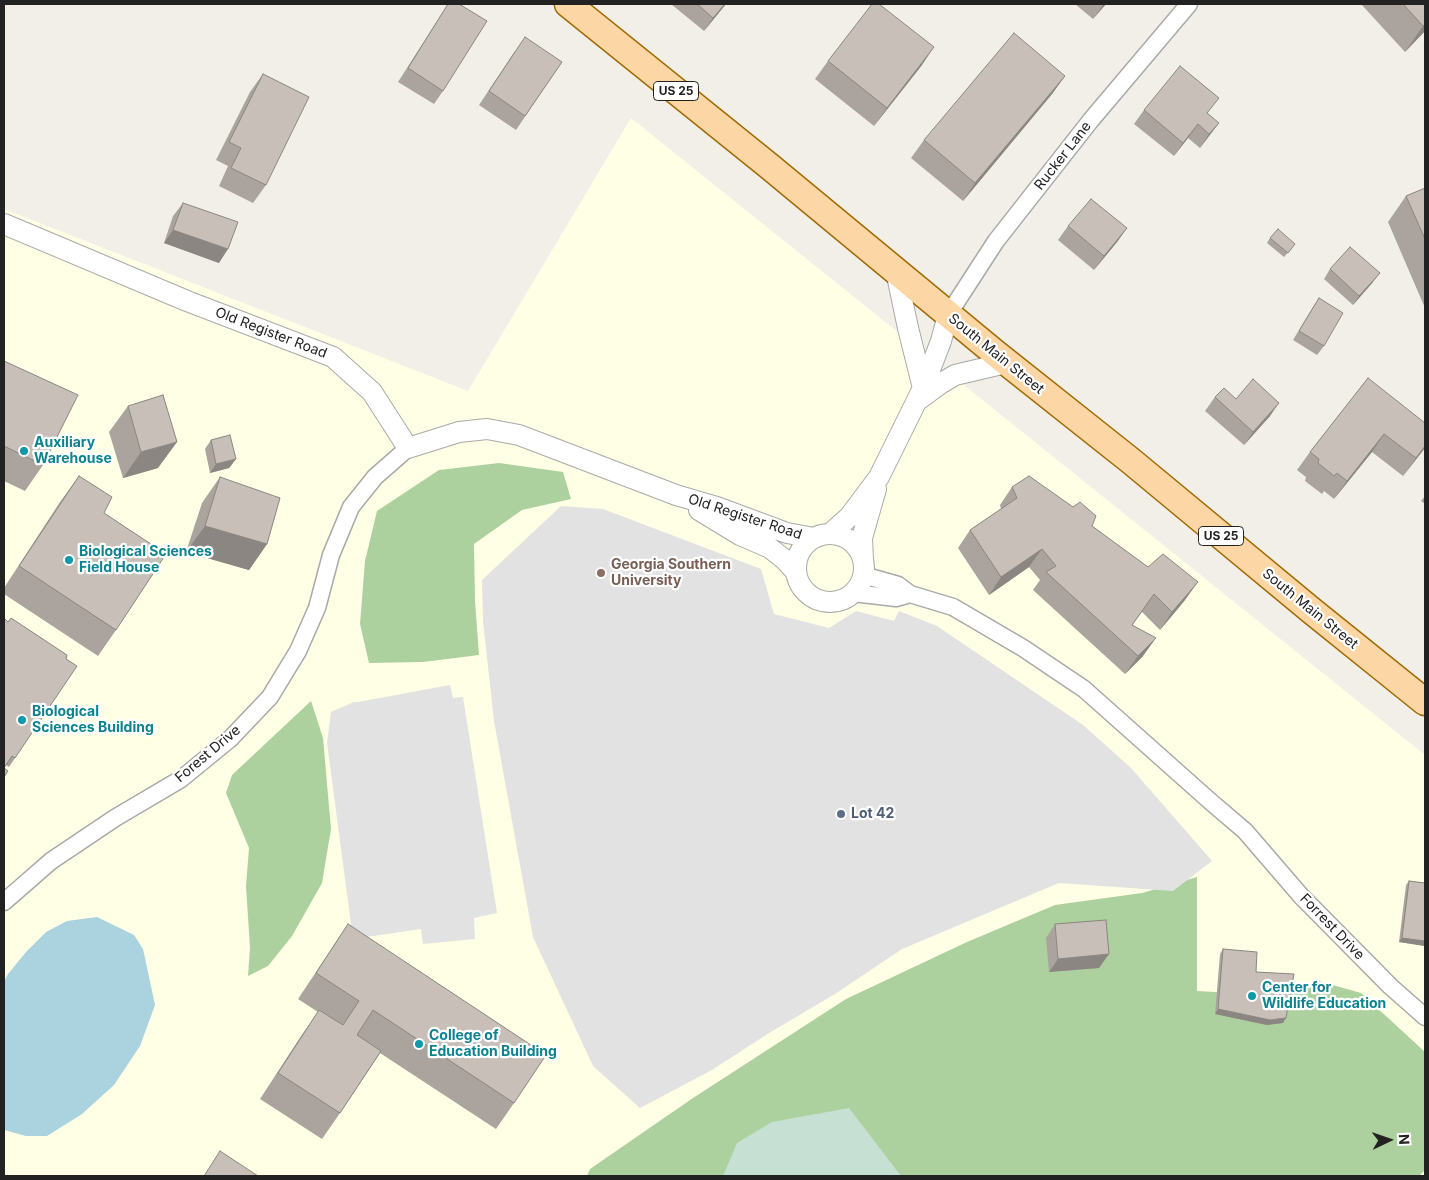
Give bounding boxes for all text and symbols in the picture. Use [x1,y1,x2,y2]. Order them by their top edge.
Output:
road number: US 25 [654,82,698,100]
street label: Rucker Lane [1031,118,1095,194]
street label: Old Register Road [213,304,329,362]
street label: South Main Street [945,310,1047,398]
place label: Auxiliary Warehouse [34,435,112,468]
marker: Auxiliary Warehouse [18,445,30,457]
street label: Old Register Road [686,491,804,543]
road number: US 25 [1198,526,1244,546]
place label: Biological Sciences Field House [79,544,212,576]
marker: Biological Sciences Field House [63,554,75,566]
place label: Georgia Southern University [611,557,731,590]
street label: South Main Street [1259,565,1361,653]
marker: Georgia Southern University [595,567,607,579]
place label: Biological Sciences Building [32,704,154,736]
marker: Biological Sciences Building [16,714,28,726]
street label: Forest Drive [172,722,244,786]
place label: Lot 42 [851,806,894,822]
marker: Lot 42 [835,808,847,820]
street label: Forrest Drive [1296,890,1368,964]
place label: Center for Wildlife Education [1262,980,1386,1012]
marker: Center for Wildlife Education [1246,990,1258,1002]
place label: College of Education Building [429,1028,557,1060]
marker: College of Education Building [413,1038,425,1050]
north arrow [1364,1115,1414,1165]
text: N [1396,1133,1413,1145]

